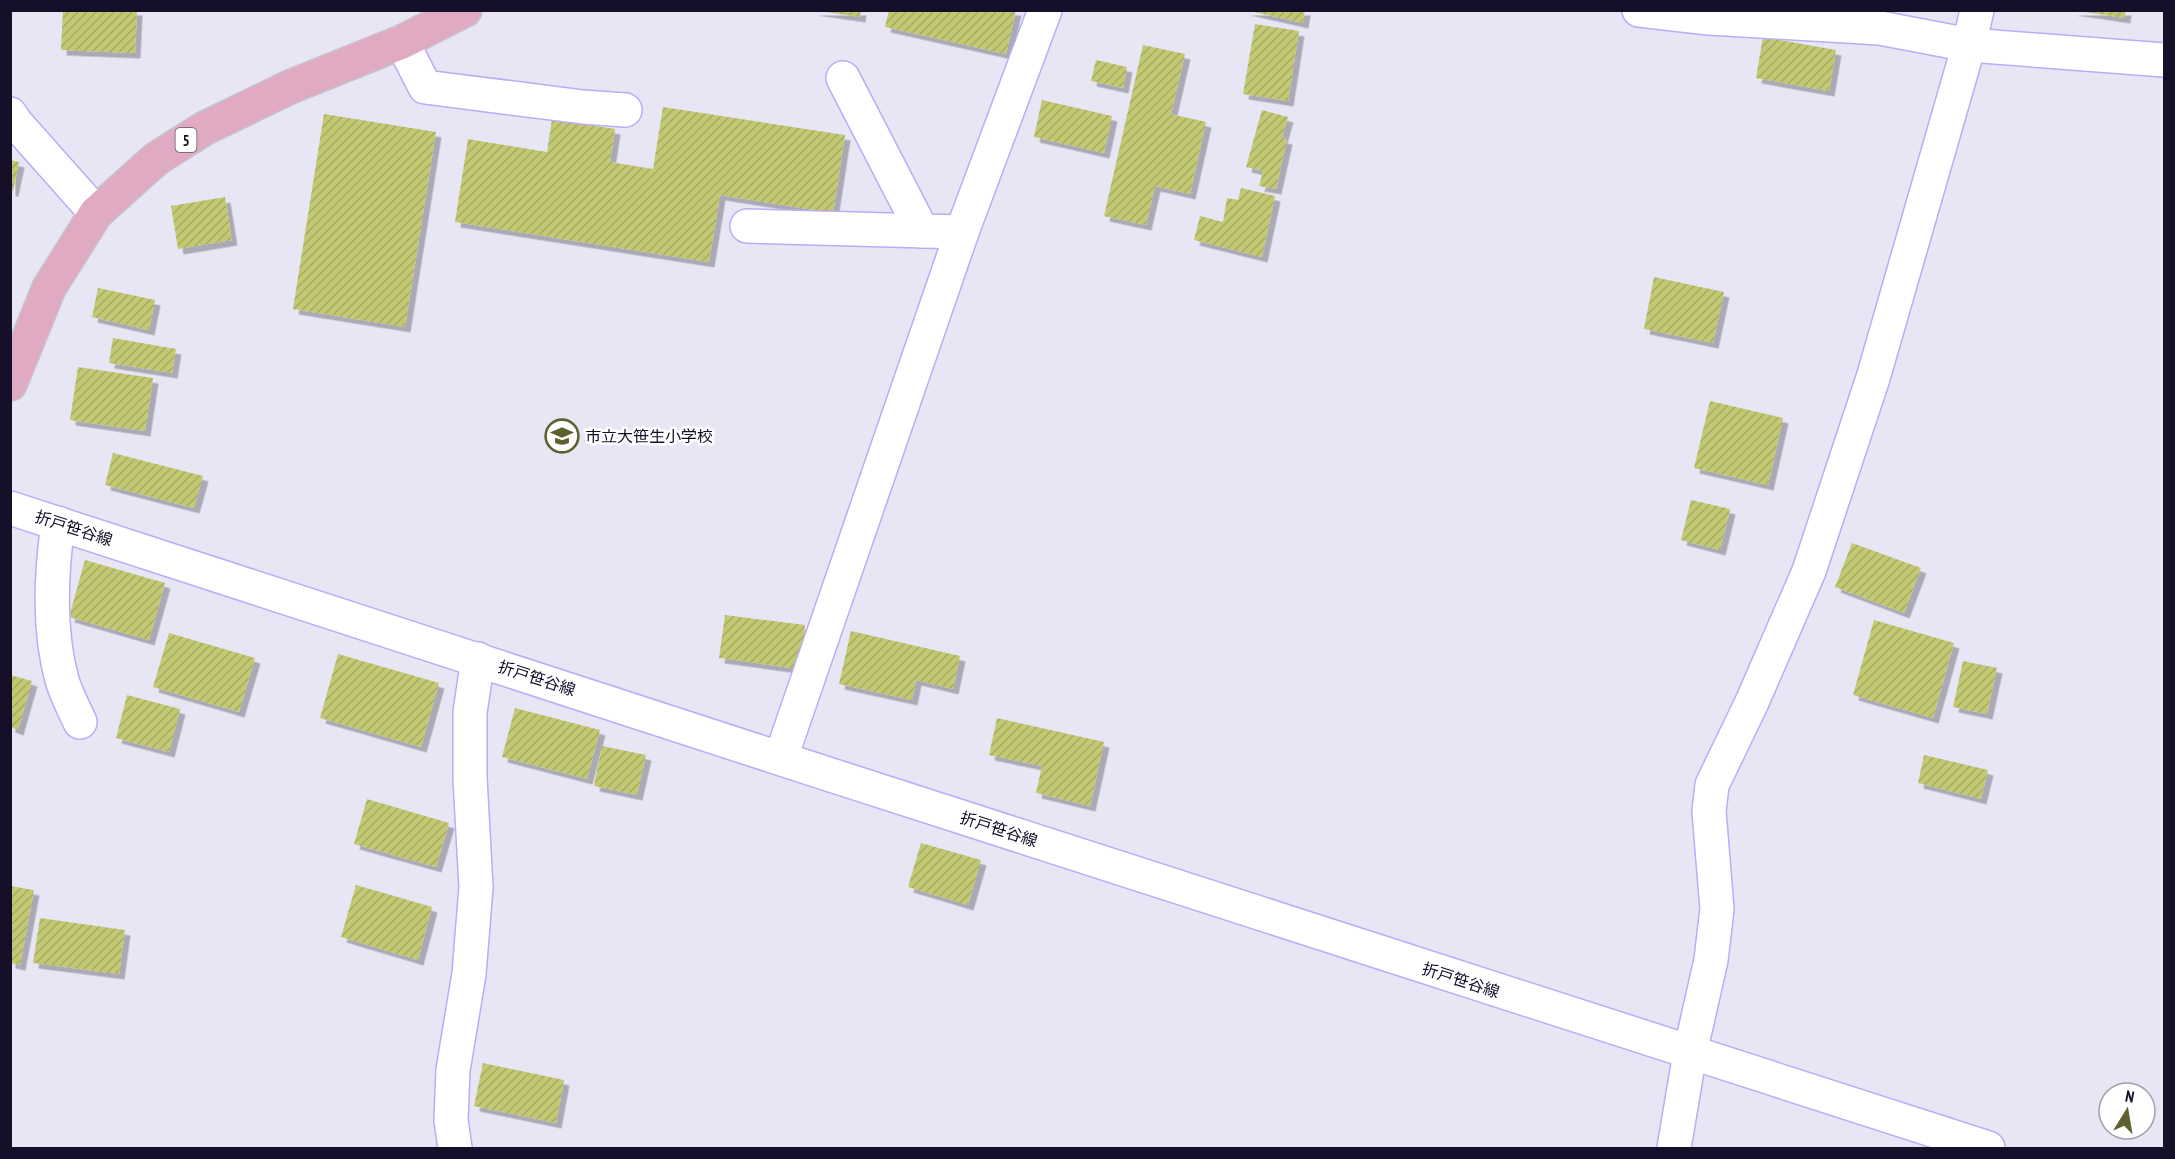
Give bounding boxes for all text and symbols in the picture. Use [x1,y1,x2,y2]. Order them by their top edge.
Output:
road number: 5 [176,128,196,152]
school or university icon: 市立大笹生小学校 [544,418,580,454]
place label: 市立大笹生小学校 [585,426,713,446]
street label: 折戸笹谷線 [33,506,115,550]
street label: 折戸笹谷線 [496,656,578,700]
street label: 折戸笹谷線 [958,807,1040,851]
street label: 折戸笹谷線 [1420,958,1502,1002]
north arrow [2097,1081,2157,1141]
text: N [2124,1086,2136,1107]

